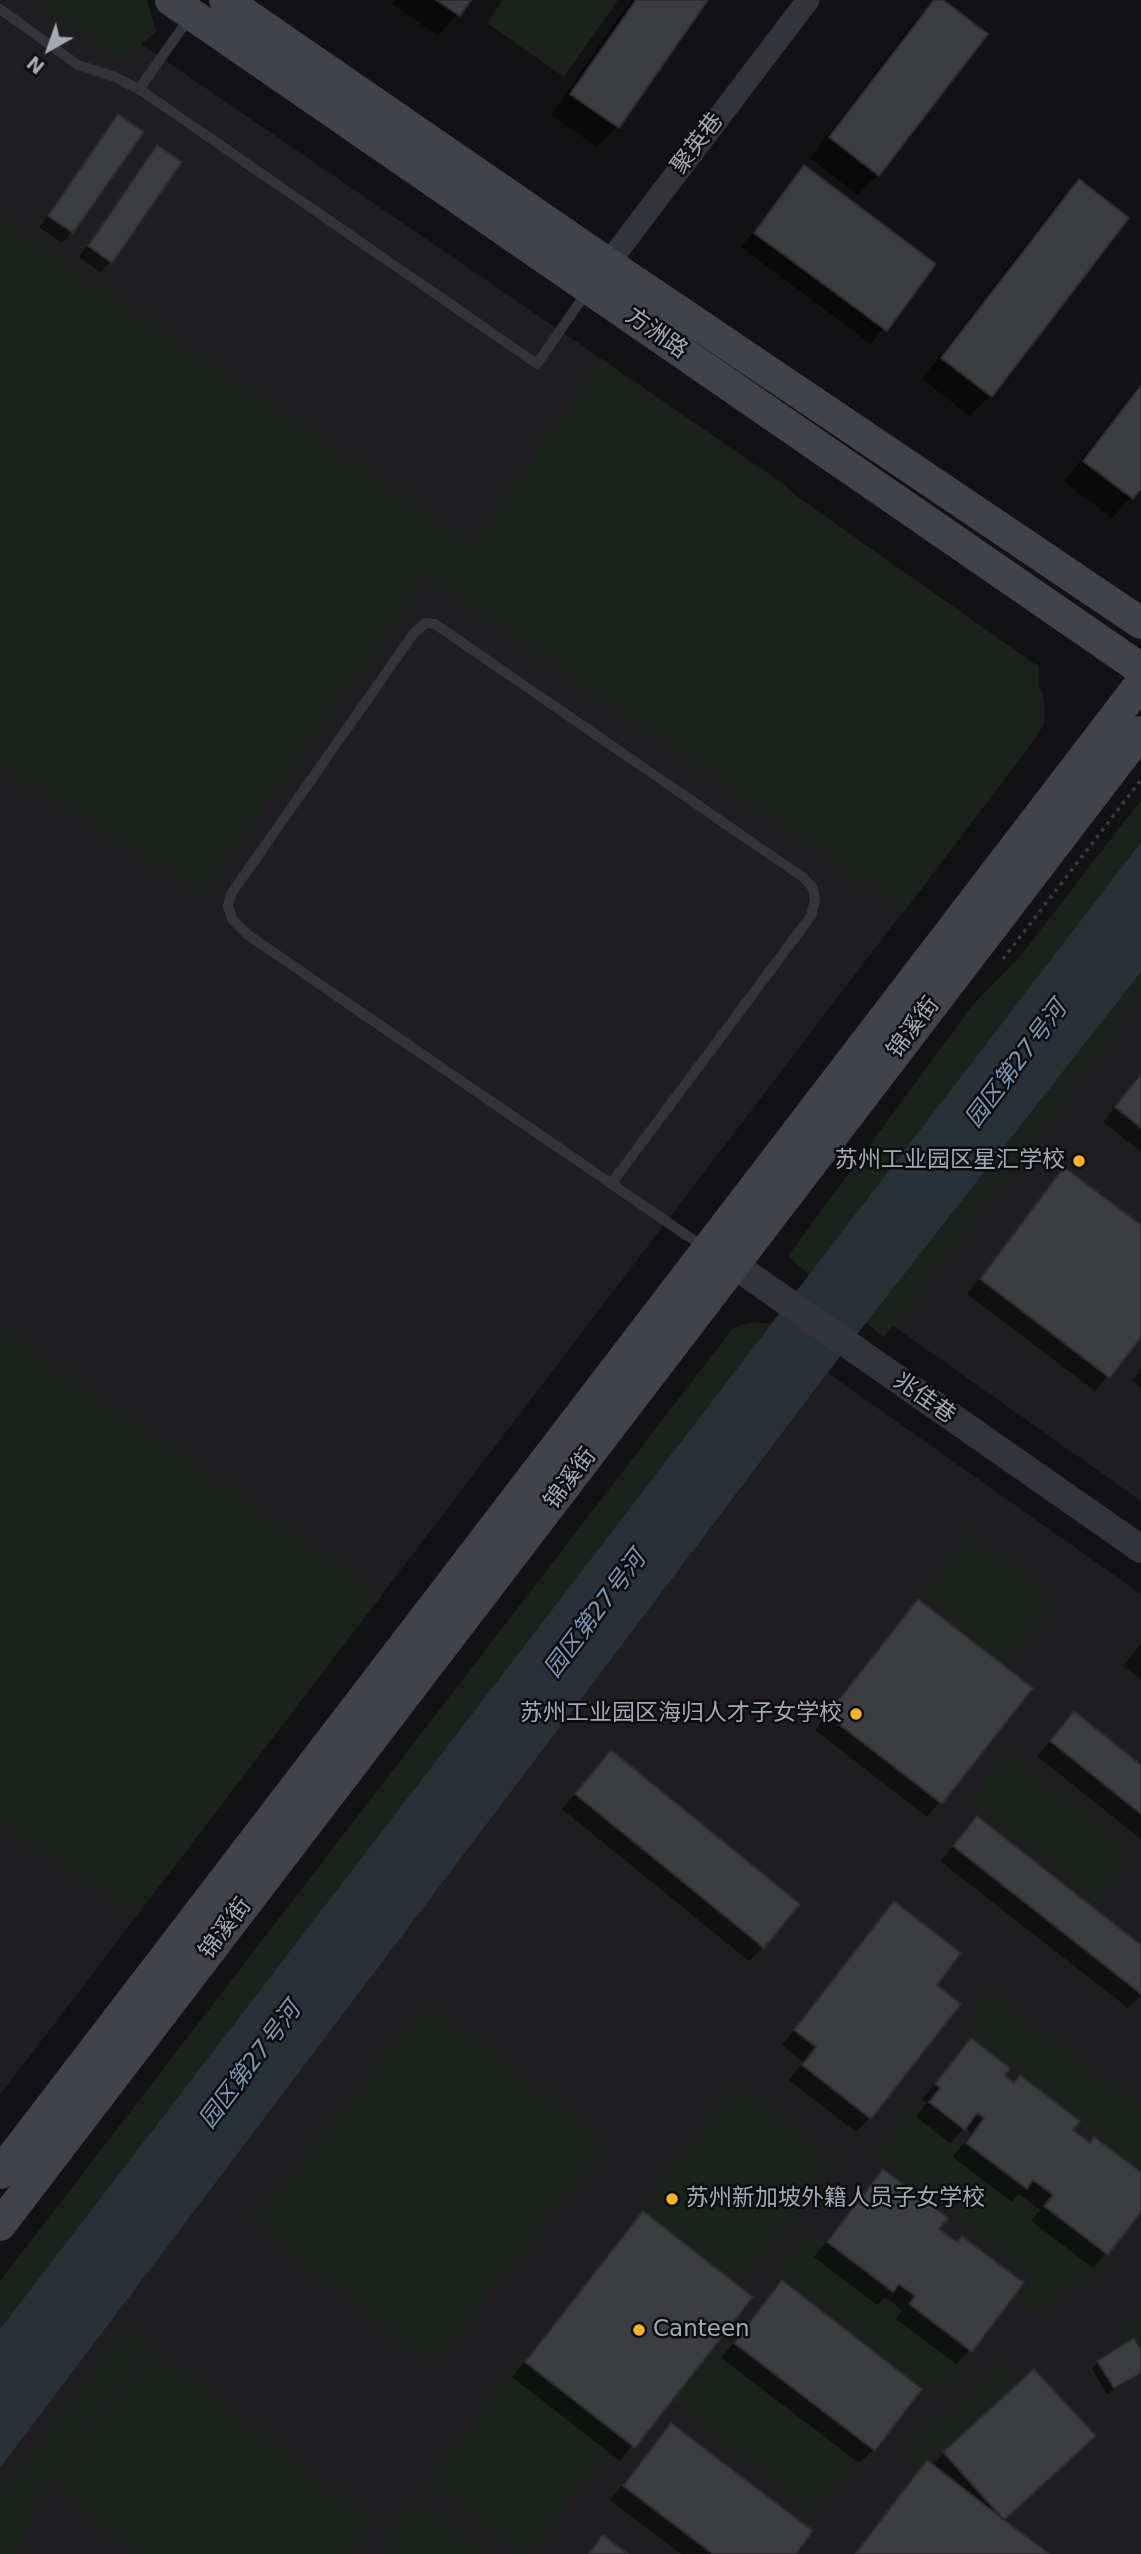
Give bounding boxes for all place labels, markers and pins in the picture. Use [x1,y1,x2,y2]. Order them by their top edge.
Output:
place label: 苏州工业园区星汇学校 [835,1147,1065,1175]
marker: 苏州工业园区星汇学校 [1071,1153,1087,1169]
place label: 苏州工业园区海归人才子女学校 [520,1700,842,1728]
marker: 苏州工业园区海归人才子女学校 [848,1706,864,1722]
place label: 苏州新加坡外籍人员子女学校 [686,2185,985,2213]
marker: 苏州新加坡外籍人员子女学校 [664,2191,680,2207]
place label: Canteen [653,2316,750,2344]
marker: Canteen [631,2322,647,2338]

